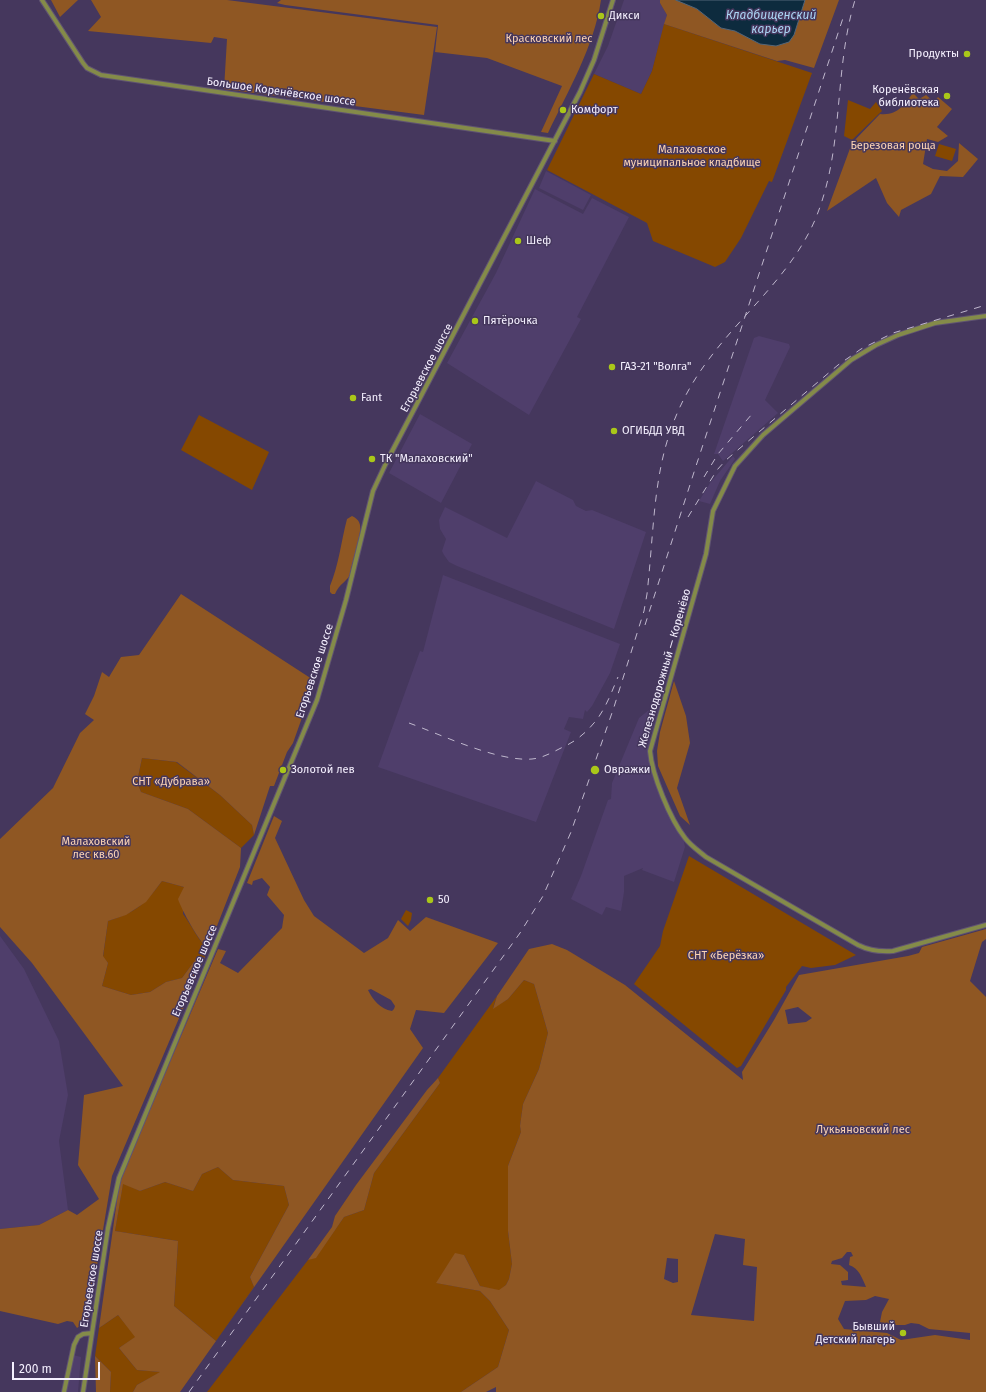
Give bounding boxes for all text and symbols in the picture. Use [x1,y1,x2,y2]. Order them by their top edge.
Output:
place label: Дикси [609,9,640,23]
water label: Кладбищенский карьер [726,9,816,37]
marker: Дикси [596,11,606,21]
park label: Красковский лес [505,32,593,46]
place label: Продукты [908,47,959,61]
marker: Продукты [962,49,972,59]
street label: Большое Коренёвское шоссе [206,75,356,109]
place label: Коренёвская библиотека [872,83,939,109]
marker: Коренёвская библиотека [942,91,952,101]
place label: Комфорт [571,103,618,117]
marker: Комфорт [558,105,568,115]
park label: Березовая роща [850,139,936,153]
park label: Малаховское муниципальное кладбище [623,143,761,169]
place label: Шеф [526,234,551,248]
marker: Шеф [513,236,523,246]
place label: Пятёрочка [483,314,538,328]
marker: Пятёрочка [470,316,480,326]
street label: Егорьевское шоссе [398,321,456,415]
place label: ГАЗ-21 "Волга" [620,360,691,374]
marker: ГАЗ-21 "Волга" [607,362,617,372]
place label: Fant [361,391,382,405]
marker: Fant [348,393,358,403]
place label: ОГИБДД УВД [622,424,685,438]
marker: ОГИБДД УВД [609,426,619,436]
place label: ТК "Малаховский" [380,452,473,466]
marker: ТК "Малаховский" [367,454,377,464]
street label: Железнодорожный — Коренёво [636,587,694,749]
street label: Егорьевское шоссе [294,622,336,720]
place label: Золотой лев [291,763,355,777]
place label: Овражки [604,763,650,777]
marker: Овражки [589,764,601,776]
marker: Золотой лев [278,765,288,775]
park label: СНТ «Дубрава» [132,775,210,789]
park label: Малаховский лес кв.60 [62,835,130,861]
place label: 50 [438,893,450,907]
marker: 50 [425,895,435,905]
street label: Егорьевское шоссе [170,923,220,1019]
park label: СНТ «Берёзка» [688,949,764,963]
park label: Лукьяновский лес [816,1123,910,1137]
street label: Егорьевское шоссе [78,1229,106,1329]
place label: Бывший Детский лагерь [816,1320,895,1346]
marker: Бывший Детский лагерь [898,1328,908,1338]
scale bar [14,1354,102,1380]
text: 200 m [19,1362,52,1376]

